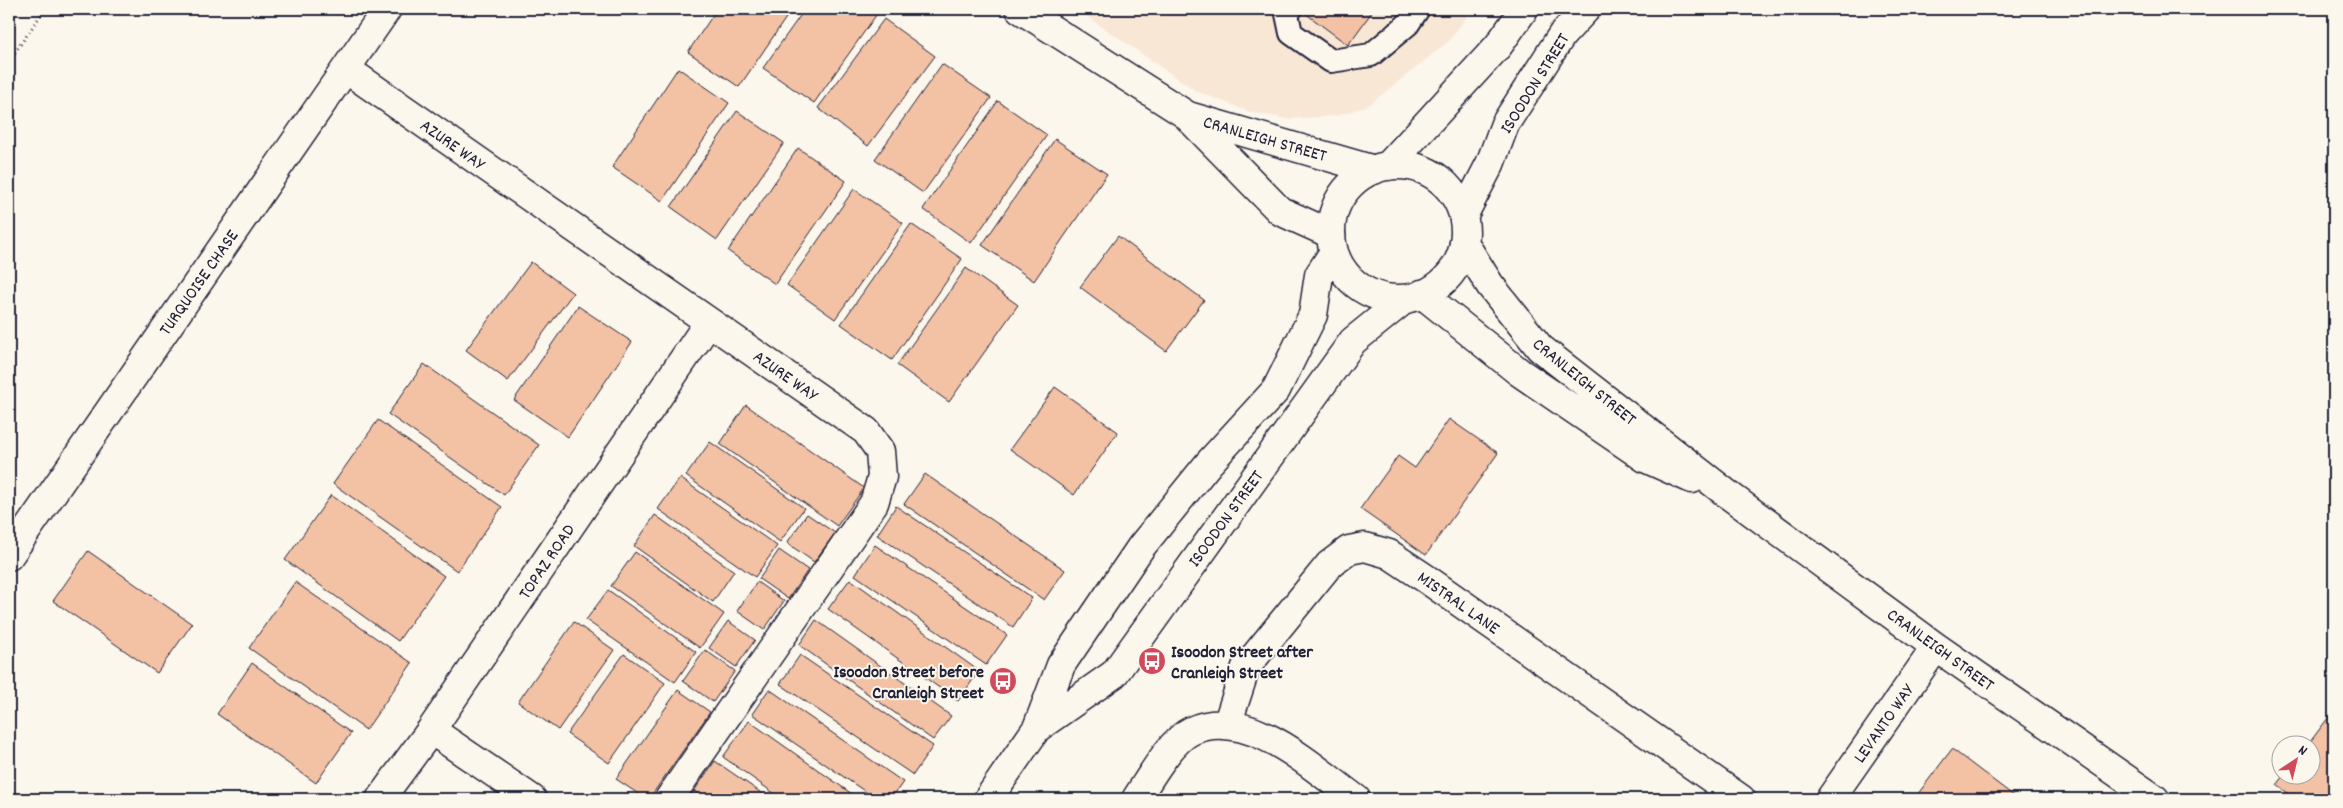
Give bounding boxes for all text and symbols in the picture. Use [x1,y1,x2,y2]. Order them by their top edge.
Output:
street label: ISOODON STREET [1495,29,1577,139]
street label: CRANLEIGH STREET [1200,111,1329,170]
street label: AZURE WAY [414,115,490,178]
street label: TURQUOISE CHASE [154,225,246,341]
street label: CRANLEIGH STREET [1526,333,1641,433]
street label: AZURE WAY [747,346,823,409]
street label: ISOODON STREET [1183,466,1271,573]
street label: TOPAZ ROAD [514,520,582,605]
street label: MISTRAL LANE [1411,566,1504,642]
street label: CRANLEIGH STREET [1881,603,1998,699]
place label: Isoodon Street after Cranleigh Street [1171,641,1313,687]
bus stop icon: Isoodon Street after Cranleigh Street [1137,646,1167,676]
place label: Isoodon Street before Cranleigh Street [833,661,984,707]
bus stop icon: Isoodon Street before Cranleigh Street [988,666,1018,696]
street label: LEVANTO WAY [1849,679,1922,769]
north arrow [2270,736,2320,786]
text: N [2294,741,2311,761]

